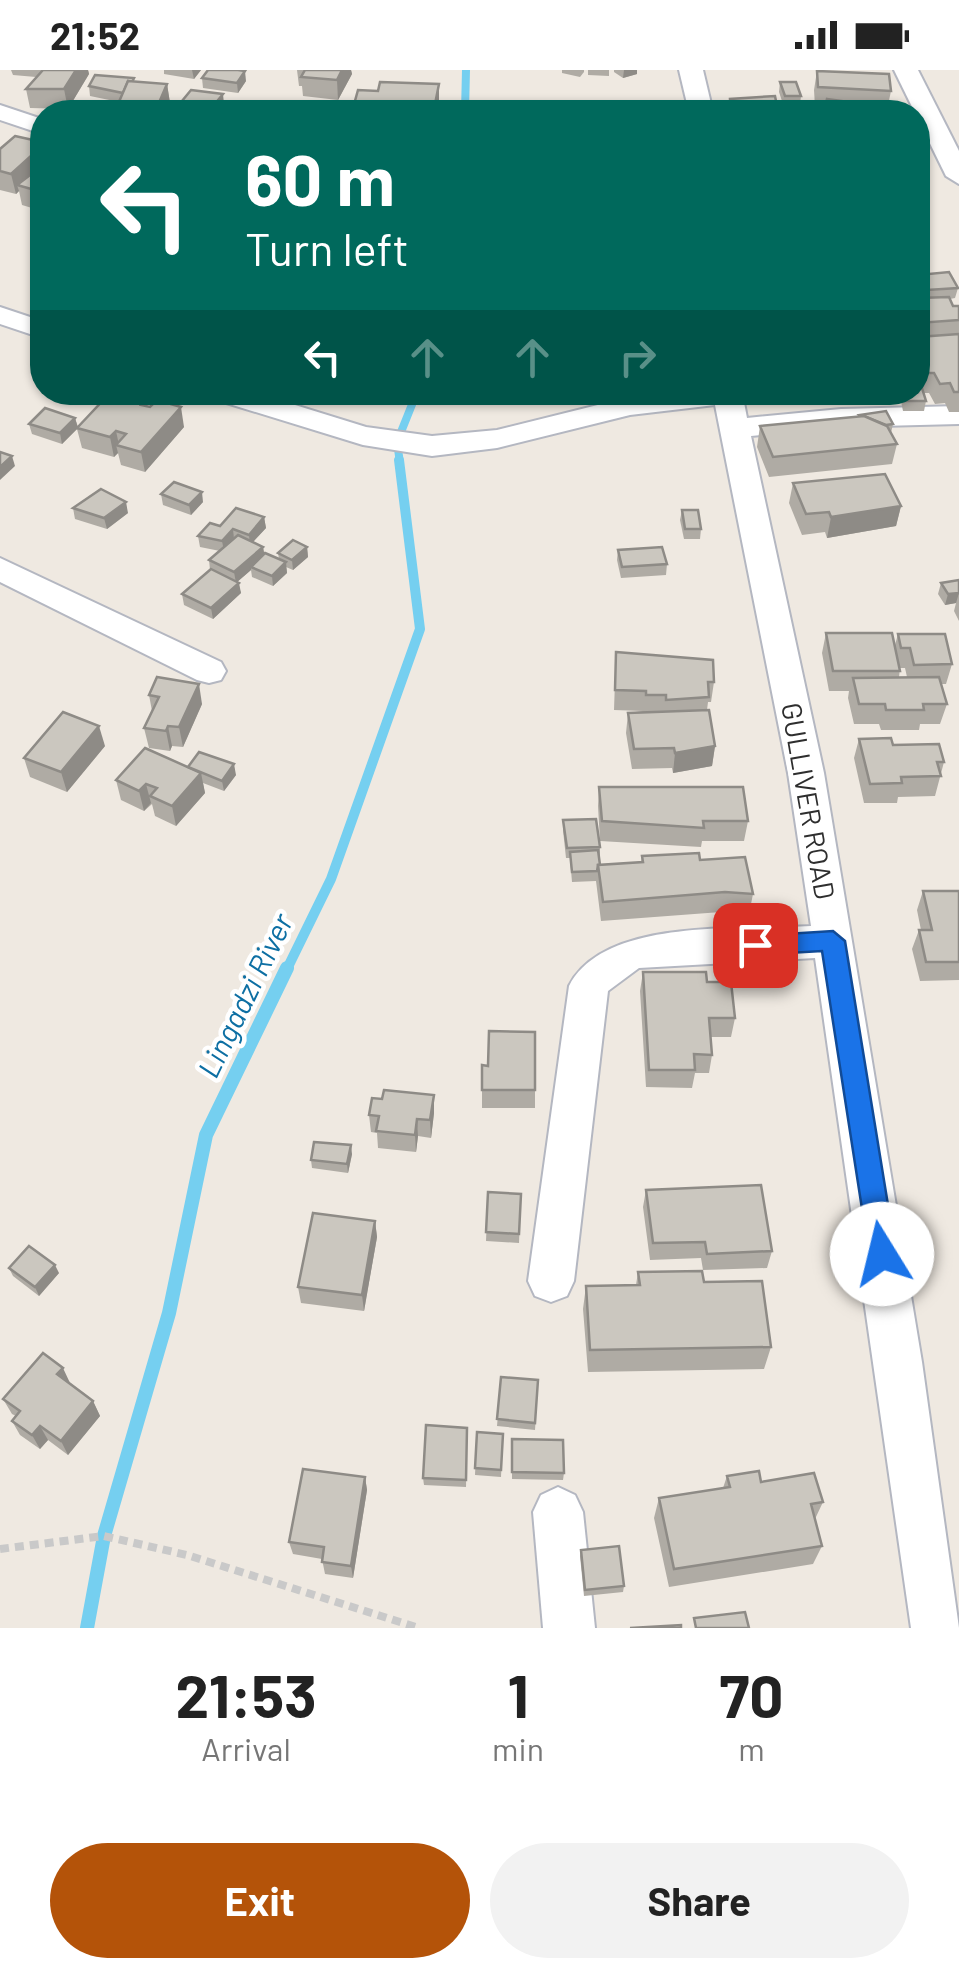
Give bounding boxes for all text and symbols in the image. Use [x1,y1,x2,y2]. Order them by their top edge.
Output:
text: 21:52 [50,12,140,58]
text: 60 m [245,136,395,220]
icon: left [80,140,210,270]
text: Turn left [245,221,409,275]
icon: left [295,330,350,385]
icon: ahead [400,330,455,385]
icon: ahead [505,330,560,385]
icon: right [610,330,665,385]
street label: GULLIVER ROAD [775,700,843,902]
pin [713,903,798,988]
water label: Lingadzi River [189,906,300,1083]
icon: arrive [728,918,783,973]
position arrow [830,1202,934,1306]
text: 21:53 [176,1658,317,1730]
text: 1 [507,1658,529,1730]
text: 70 [719,1658,783,1730]
text: Arrival [201,1729,291,1767]
text: min [492,1729,544,1767]
text: m [738,1729,765,1767]
button: Exit [50,1843,470,1958]
button: Share [490,1843,909,1958]

